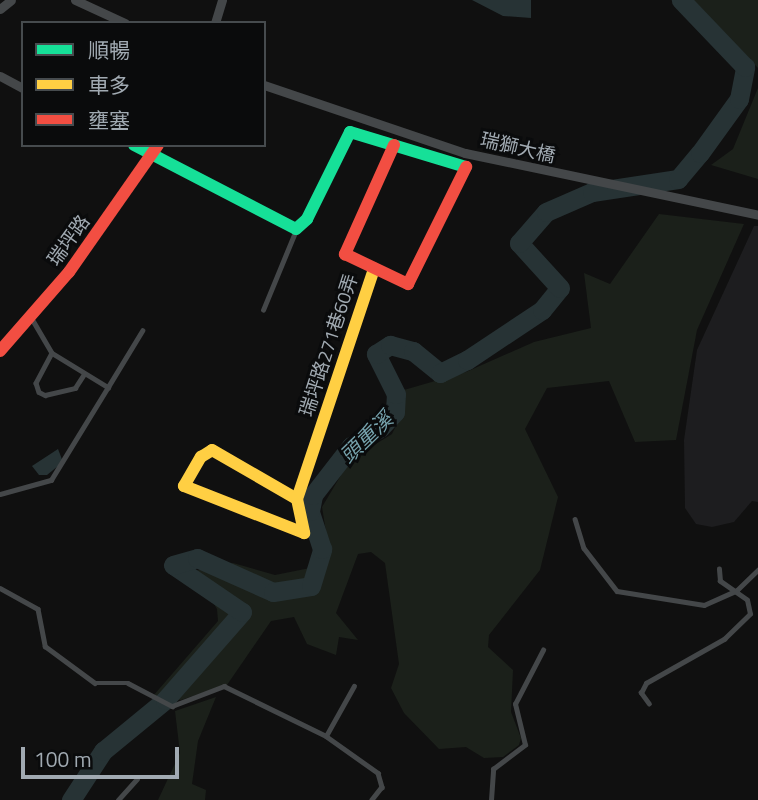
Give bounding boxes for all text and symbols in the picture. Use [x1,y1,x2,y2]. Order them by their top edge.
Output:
legend [21,21,266,147]
text: 順暢 [88,34,130,66]
text: 車多 [88,69,130,101]
text: 壅塞 [88,104,130,136]
street label: 瑞獅大橋 [478,127,558,167]
street label: 瑞坪路 [42,210,94,270]
street label: 瑞坪路271巷60弄 [294,271,362,419]
water label: 頭重溪 [335,406,397,468]
scale bar [24,734,182,778]
text: 100 m [34,743,91,775]

